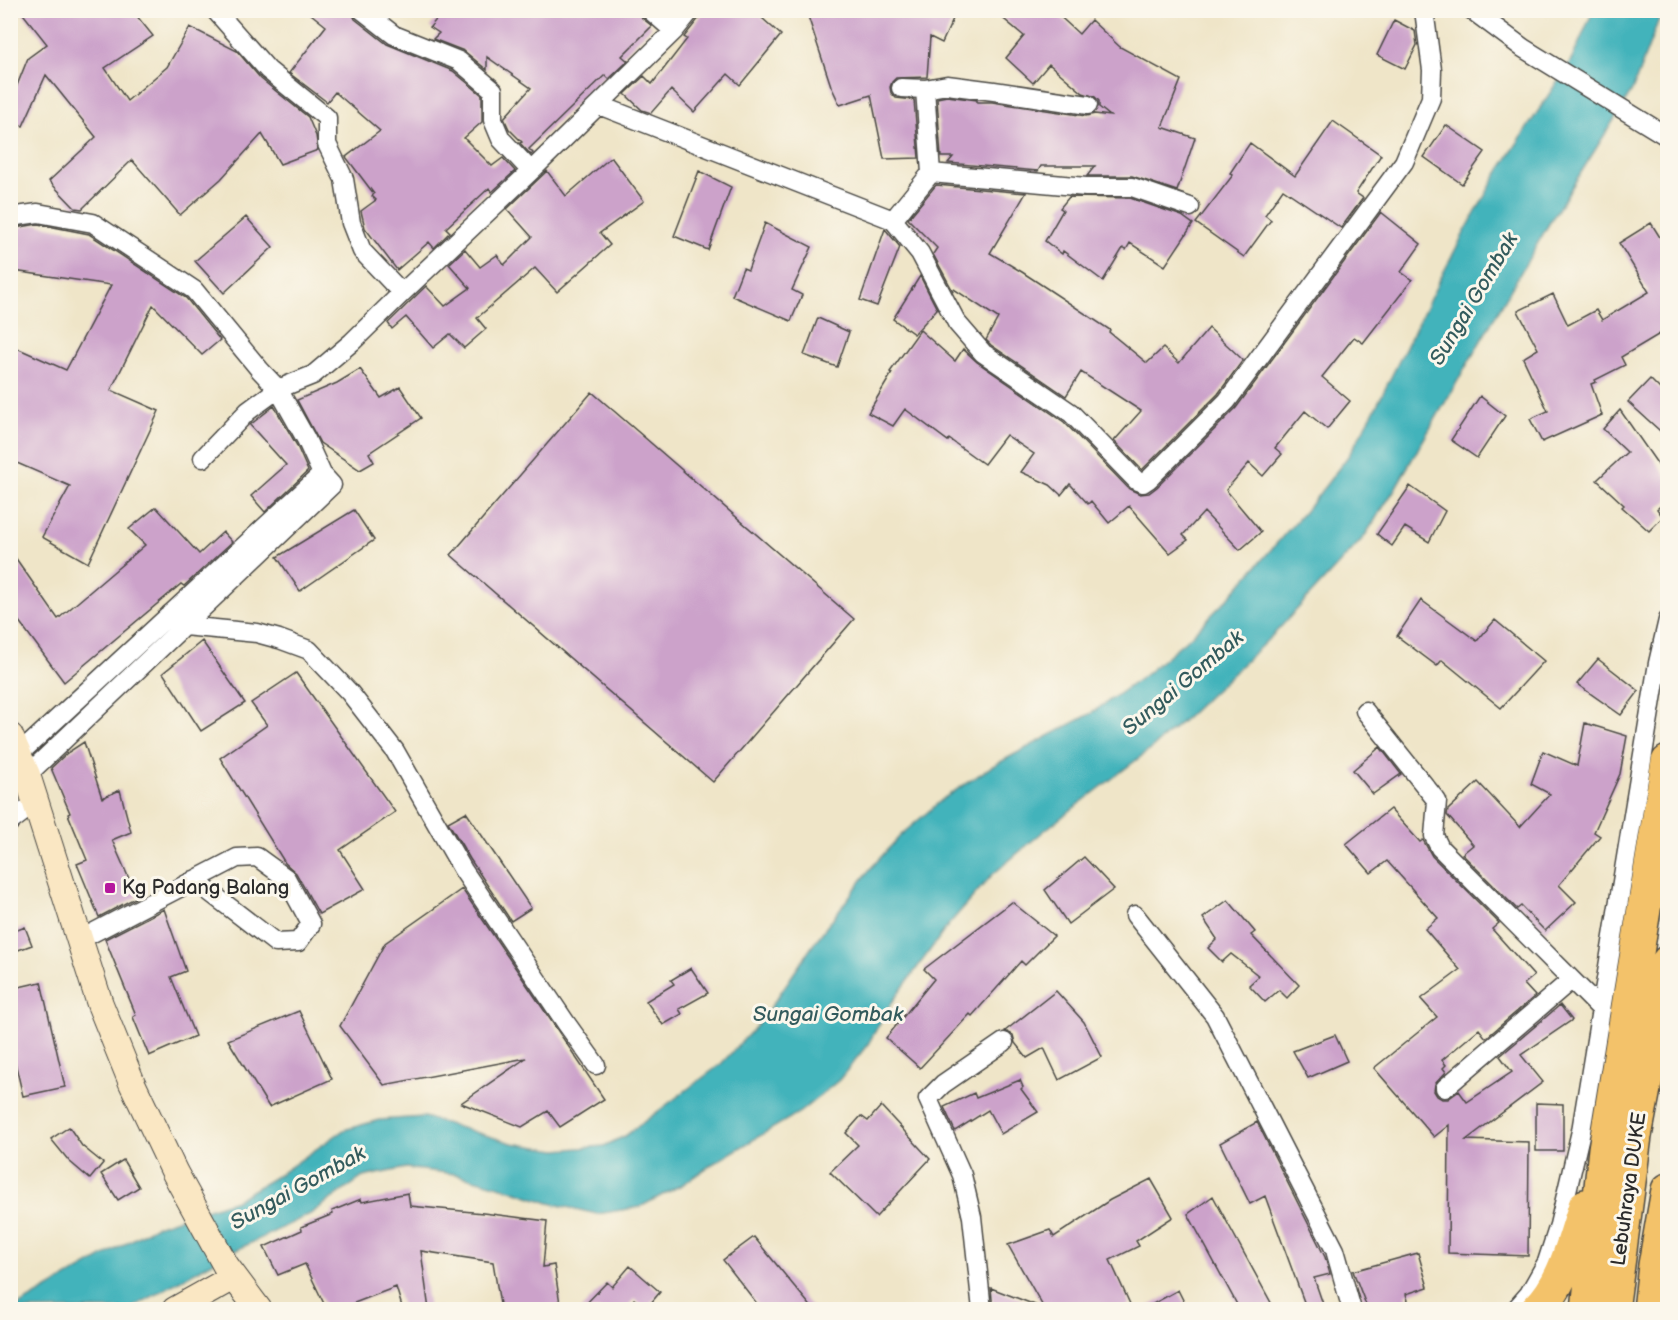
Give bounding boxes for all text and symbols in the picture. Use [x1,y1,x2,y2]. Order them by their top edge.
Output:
water label: Sungai Gombak [1425,227,1524,370]
water label: Sungai Gombak [1117,625,1249,741]
place label: Kg Padang Balang [122,876,289,900]
marker: Kg Padang Balang [103,881,117,895]
water label: Sungai Gombak [753,1002,904,1027]
street label: Lebuhraya DUKE [1606,1111,1652,1267]
water label: Sungai Gombak [226,1140,370,1235]

